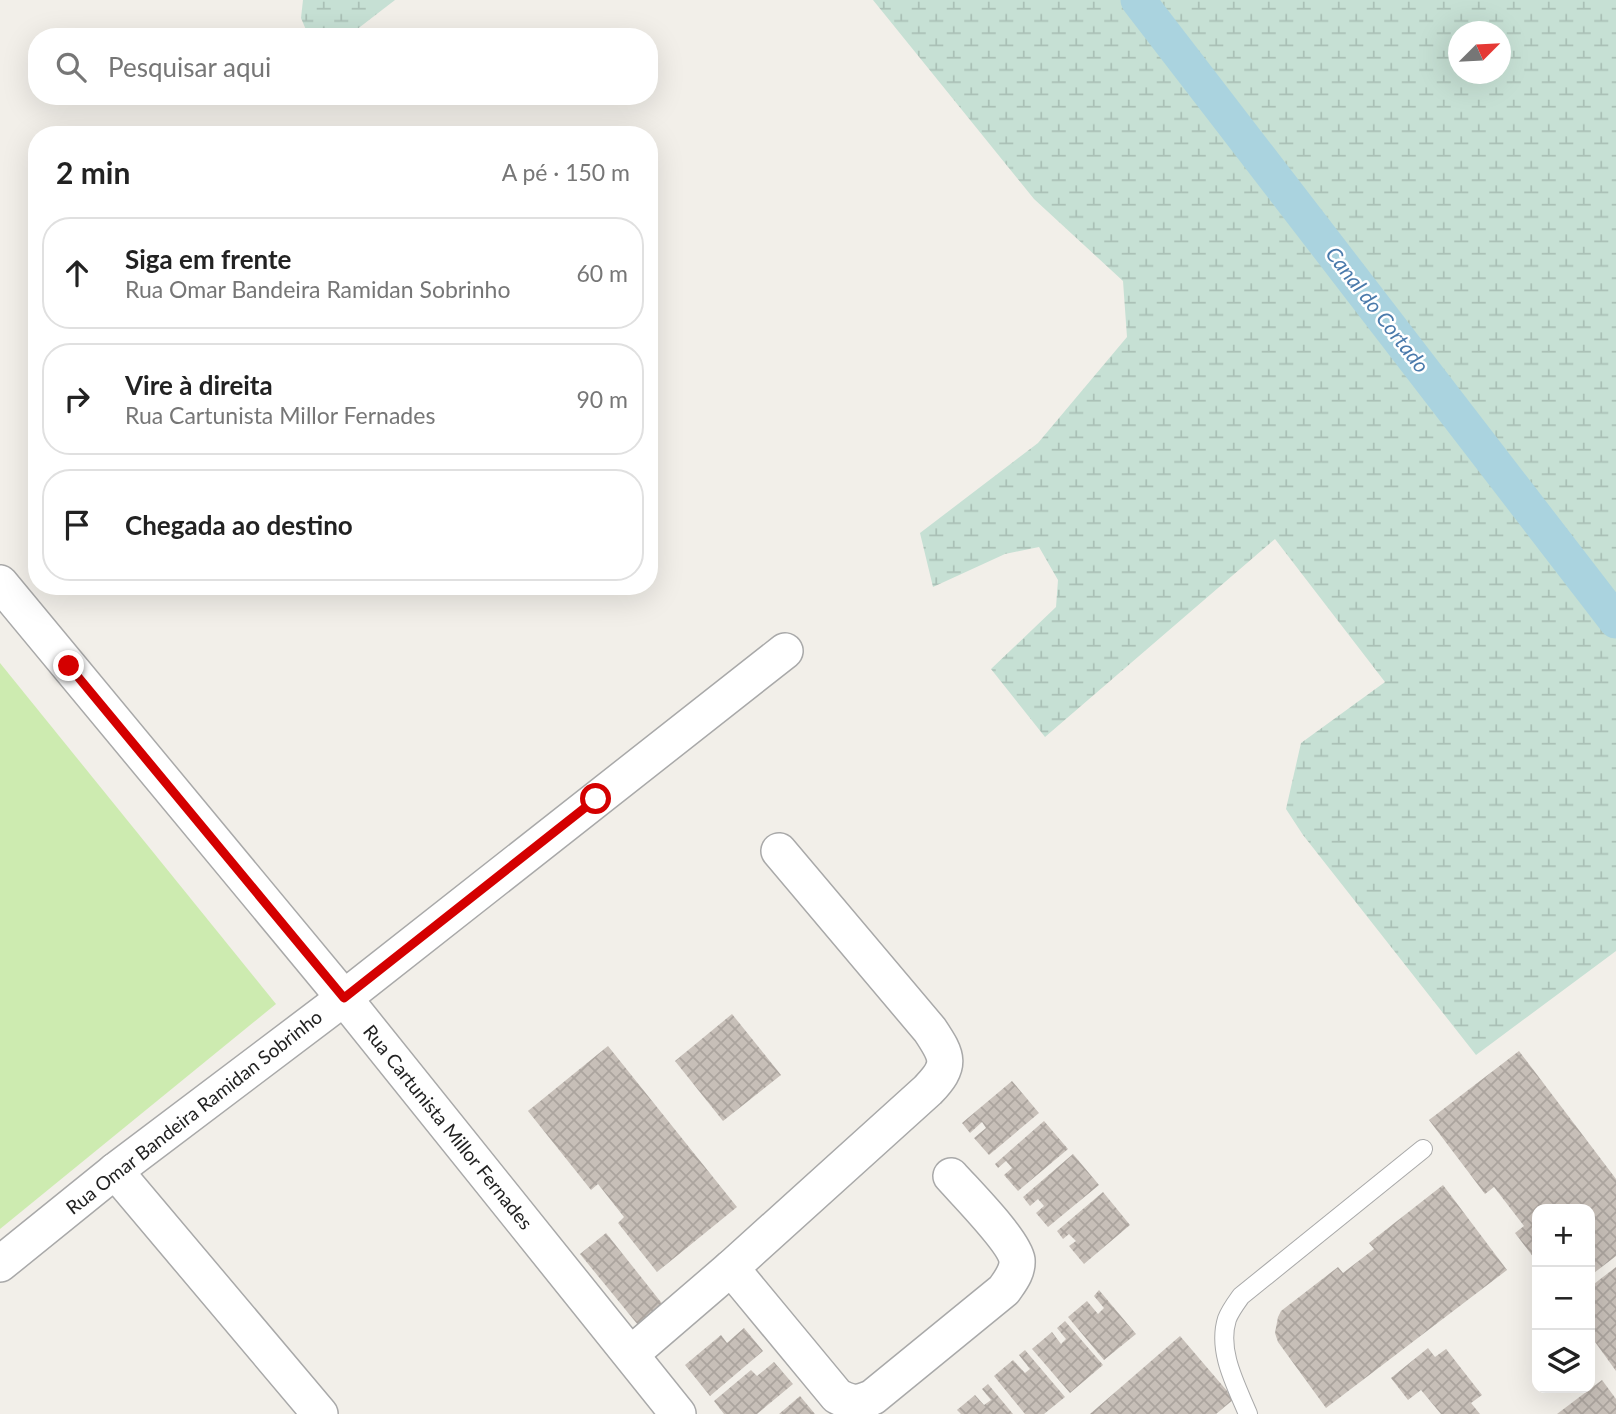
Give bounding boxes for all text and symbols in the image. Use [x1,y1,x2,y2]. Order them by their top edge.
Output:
north arrow [1448,21,1511,84]
search box [28,28,658,105]
icon: search [52,48,90,86]
text: Pesquisar aqui [108,51,271,83]
text: 2 min [56,154,130,190]
text: A pé · 150 m [502,158,630,186]
water label: Canal do Cortado [1321,241,1435,377]
text: Siga em frente [125,243,292,275]
icon: ahead [58,254,96,292]
text: 60 m [577,259,628,287]
text: Rua Omar Bandeira Ramidan Sobrinho [125,275,510,303]
text: Vire à direita [125,369,273,401]
icon: right [58,380,96,418]
text: 90 m [577,385,628,413]
text: Rua Cartunista Millor Fernades [125,401,435,429]
icon: arrive [58,506,96,544]
text: Chegada ao destino [125,509,353,541]
route end [53,650,84,681]
route start [580,783,611,814]
street label: Rua Omar Bandeira Ramidan Sobrinho [61,1005,326,1219]
street label: Rua Cartunista Millor Fernades [359,1020,538,1234]
map controls [1532,1204,1595,1393]
button: + [1532,1204,1595,1267]
button: − [1532,1267,1595,1330]
button: layers [1532,1330,1595,1393]

